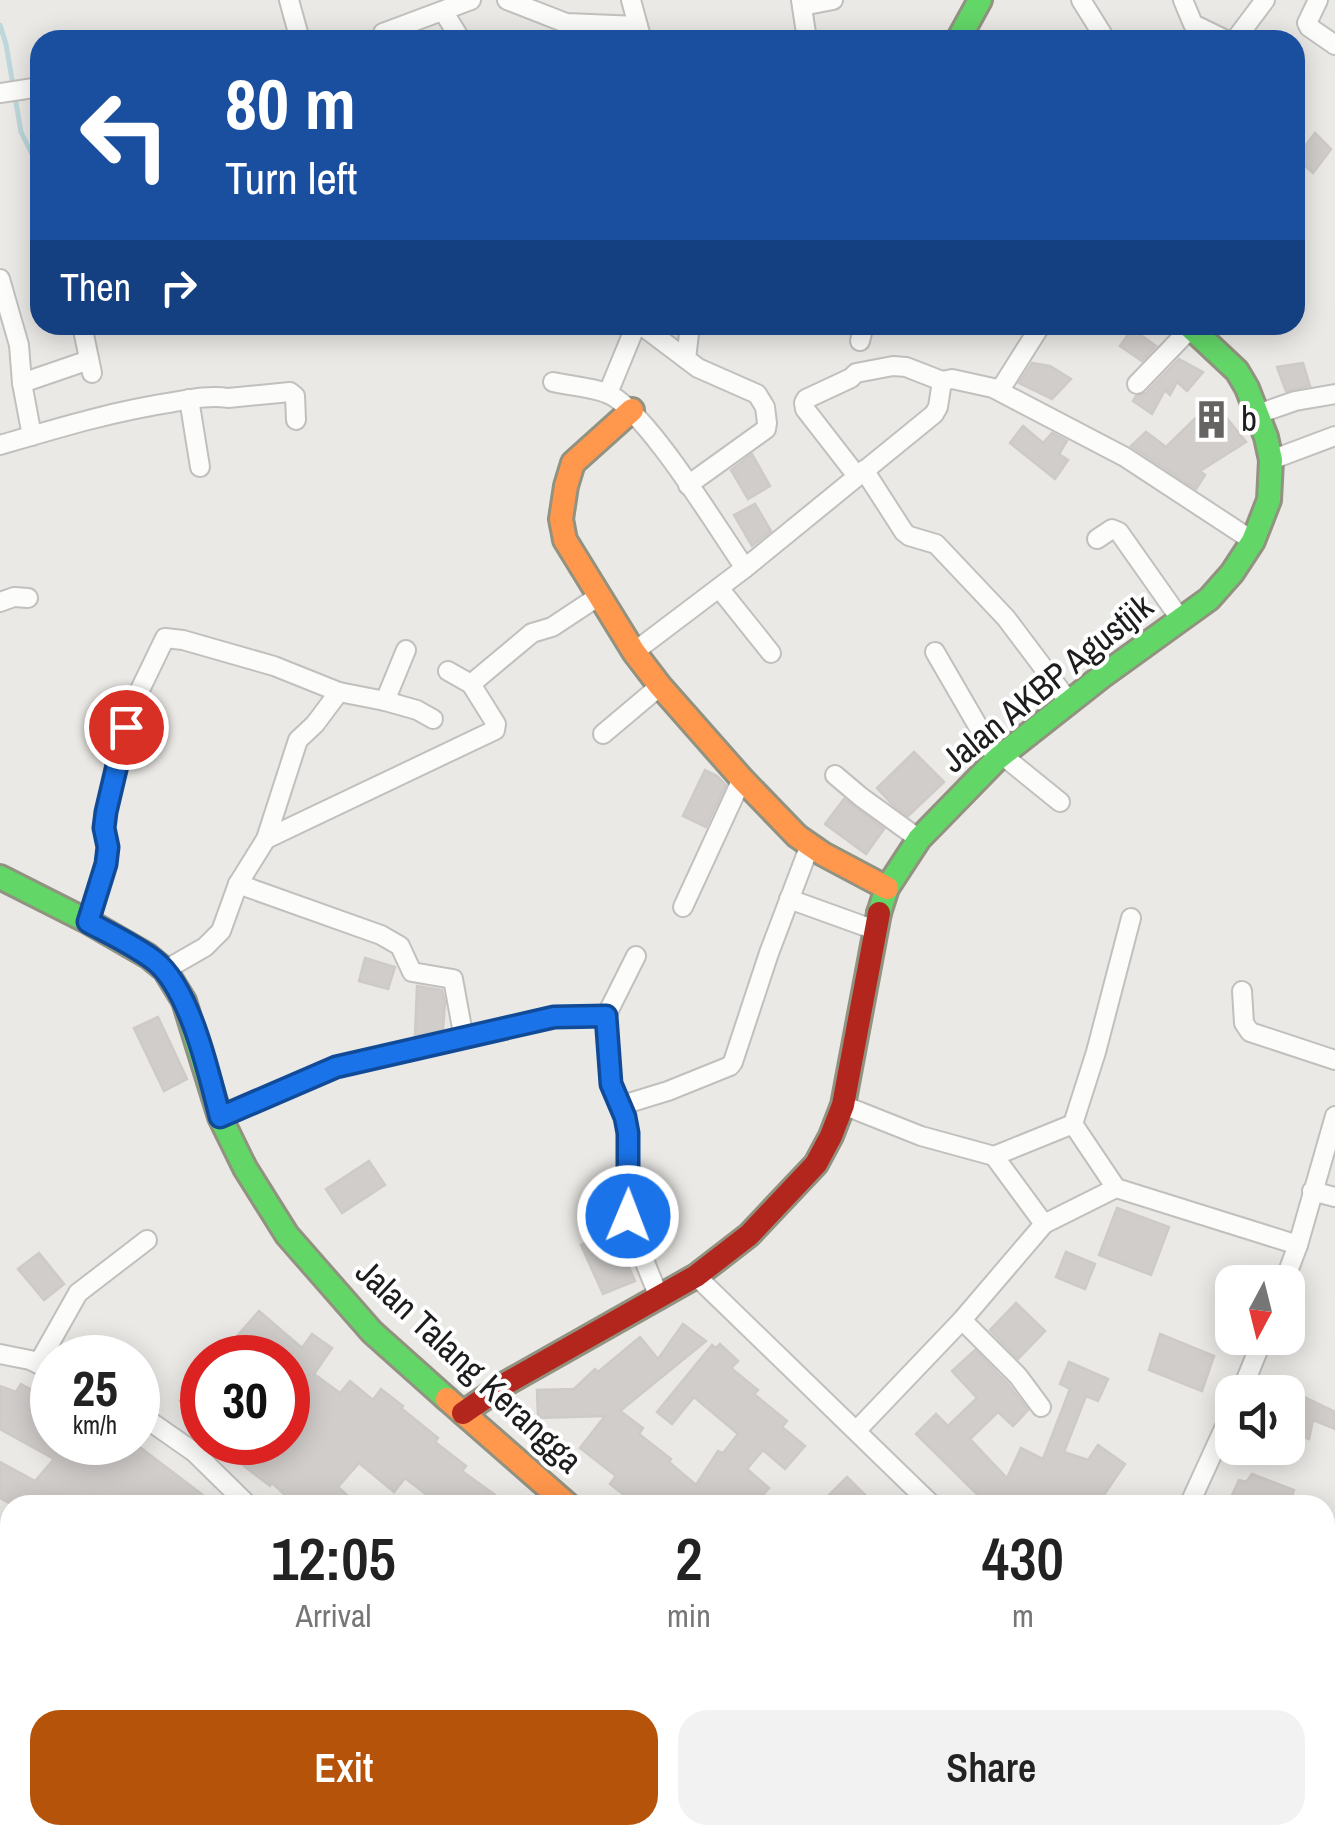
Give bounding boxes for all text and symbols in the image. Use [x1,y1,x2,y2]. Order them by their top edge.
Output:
text: 80 m [225,57,356,151]
icon: left [60,70,190,200]
text: Turn left [225,147,357,208]
icon: right [151,260,206,315]
text: Then [60,262,131,313]
place label: b [1241,395,1257,442]
building icon: b [1190,398,1232,440]
street label: Jalan AKBP Agustjik [931,582,1163,783]
pin [84,685,169,770]
icon: arrive [99,700,154,755]
position arrow [576,1164,680,1268]
street label: Jalan Talang Kerangga [346,1248,593,1483]
north arrow [1215,1265,1305,1355]
map controls [1215,1265,1305,1465]
speed limit sign: 30 [180,1335,310,1465]
text: 25 [72,1354,118,1422]
button: sound [1215,1375,1305,1465]
text: km/h [73,1408,117,1442]
text: 12:05 [271,1518,396,1599]
text: 2 [675,1518,703,1599]
text: 430 [982,1518,1064,1599]
text: Arrival [296,1594,371,1637]
text: min [667,1594,711,1637]
text: m [1012,1594,1034,1637]
button: Exit [30,1710,658,1825]
button: Share [678,1710,1305,1825]

